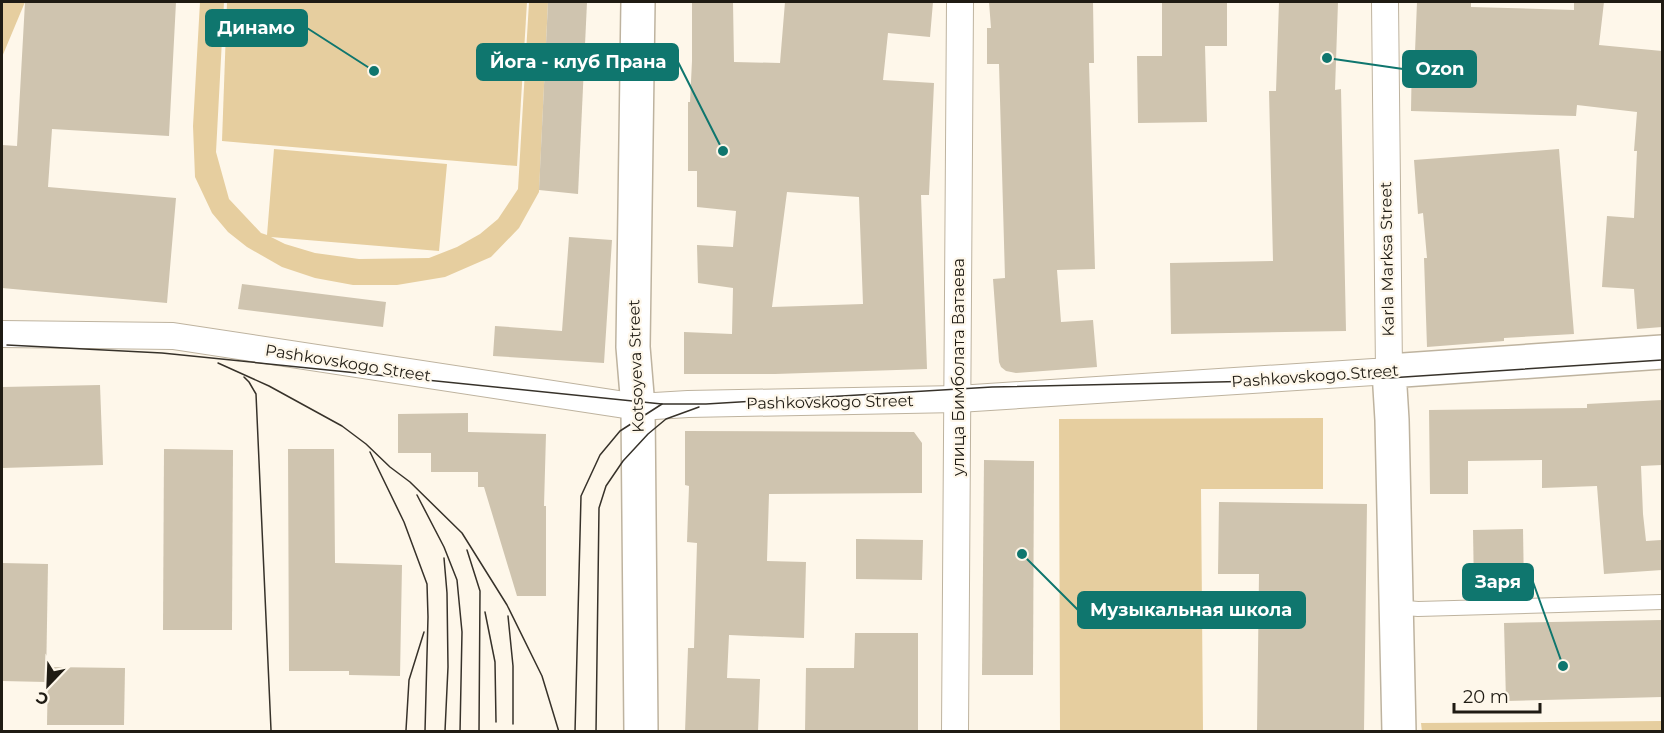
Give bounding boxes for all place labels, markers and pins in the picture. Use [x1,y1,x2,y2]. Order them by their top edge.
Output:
callout: Динамо [206,10,307,46]
callout: Йога - клуб Прана [477,44,678,80]
callout: Ozon [1403,51,1476,87]
callout: Заря [1463,564,1533,600]
callout: Музыкальная школа [1078,592,1305,628]

